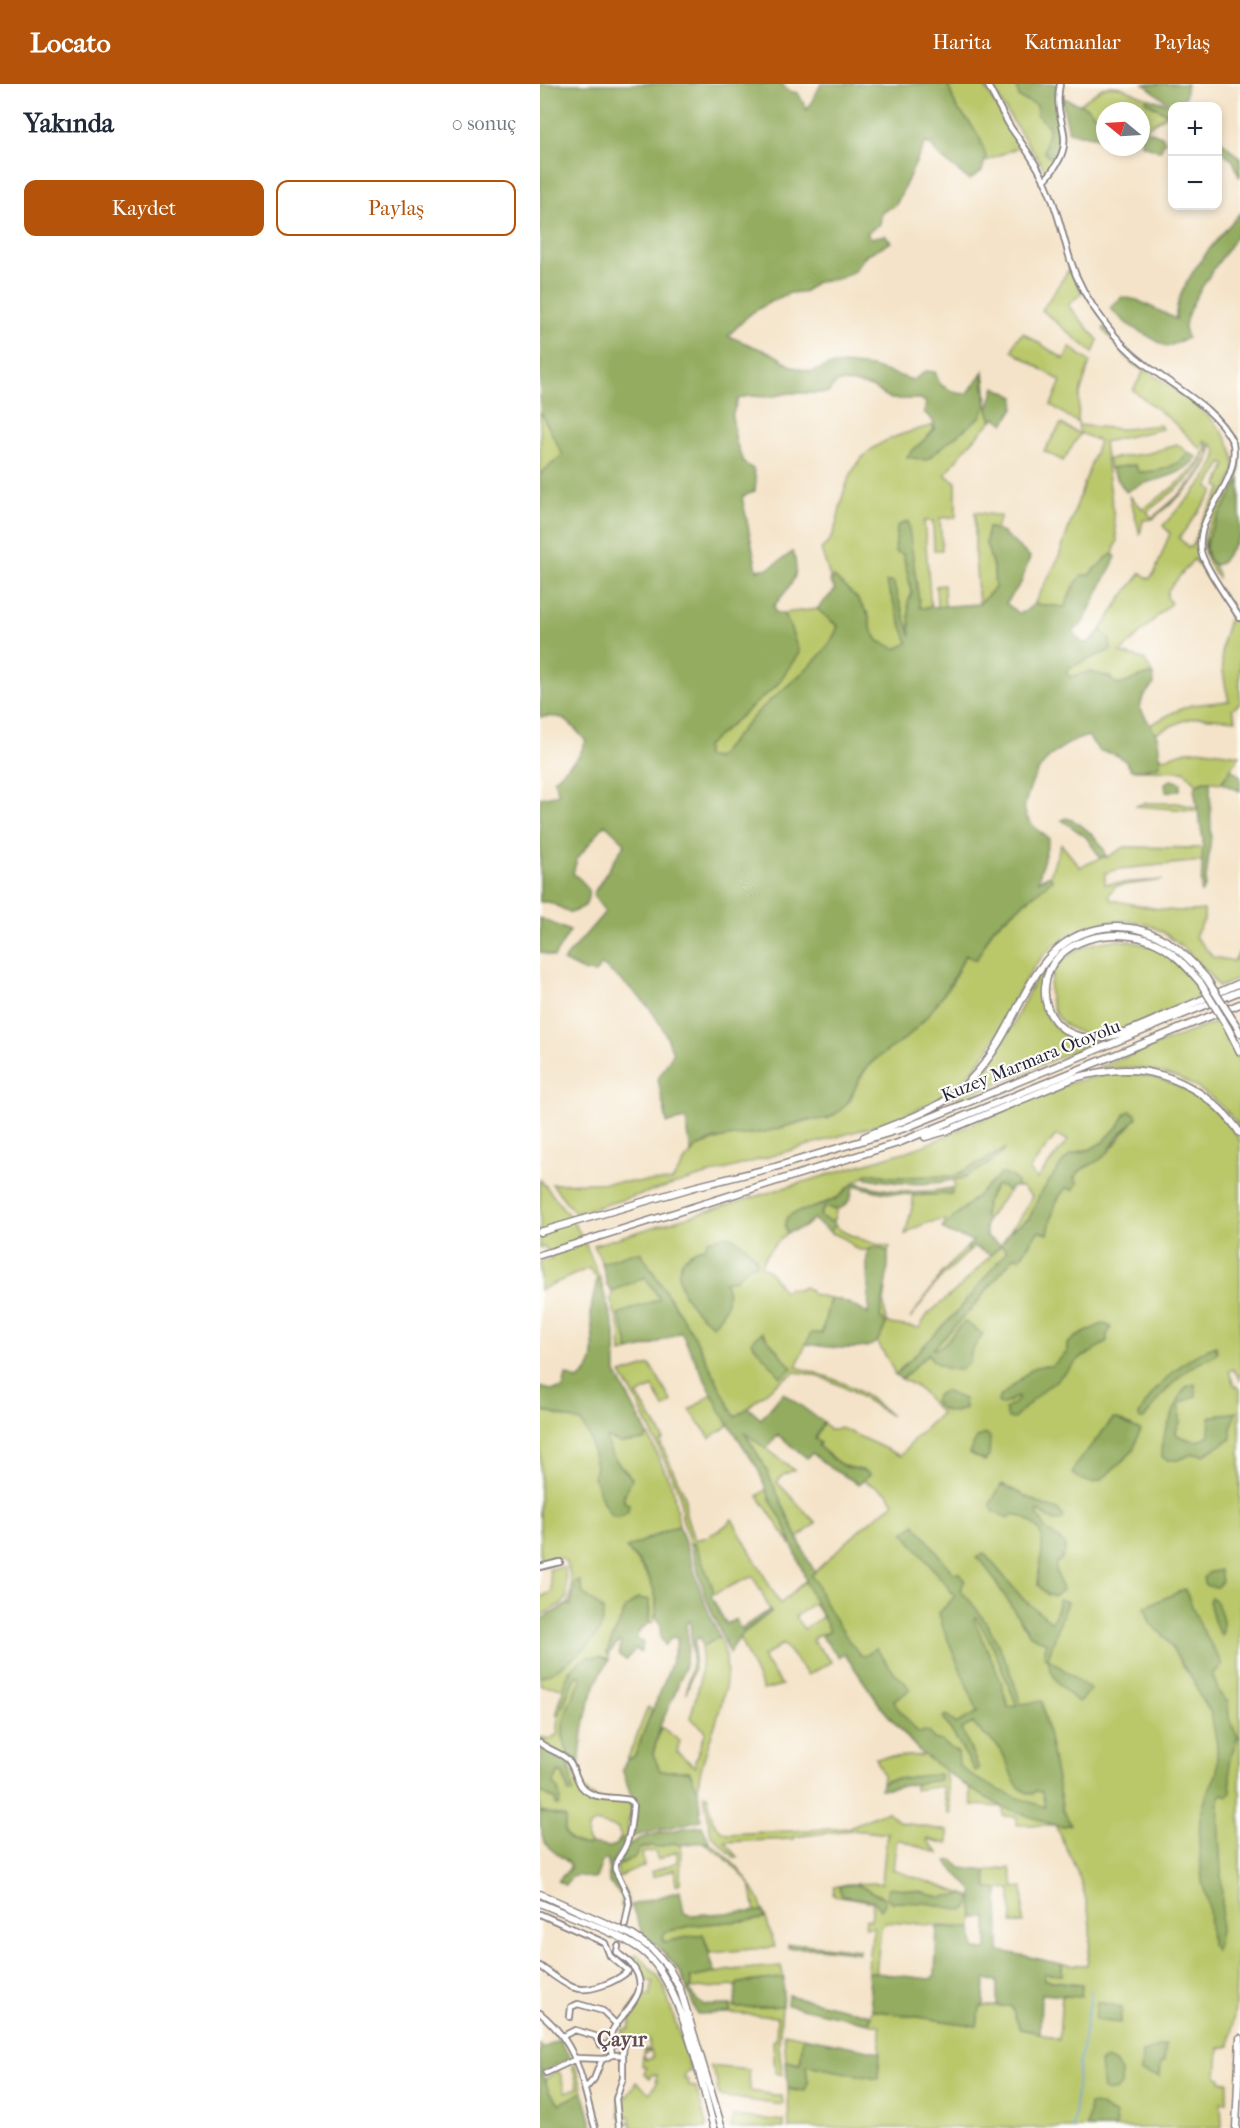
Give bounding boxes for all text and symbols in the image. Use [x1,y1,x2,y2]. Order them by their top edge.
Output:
text: Locato [30,26,111,59]
text: Harita [933,30,991,54]
text: Katmanlar [1024,30,1121,54]
text: Paylaş [1154,30,1210,54]
north arrow [1096,102,1150,156]
map controls [1168,102,1222,210]
button: + [1168,102,1222,156]
text: Yakında [24,108,114,139]
text: 0 sonuç [452,112,516,135]
button: − [1168,156,1222,210]
button: Kaydet [24,180,264,236]
button: Paylaş [276,180,516,236]
street label: Kuzey Marmara Otoyolu [939,1015,1123,1107]
district label: Çayır [597,2027,648,2052]

